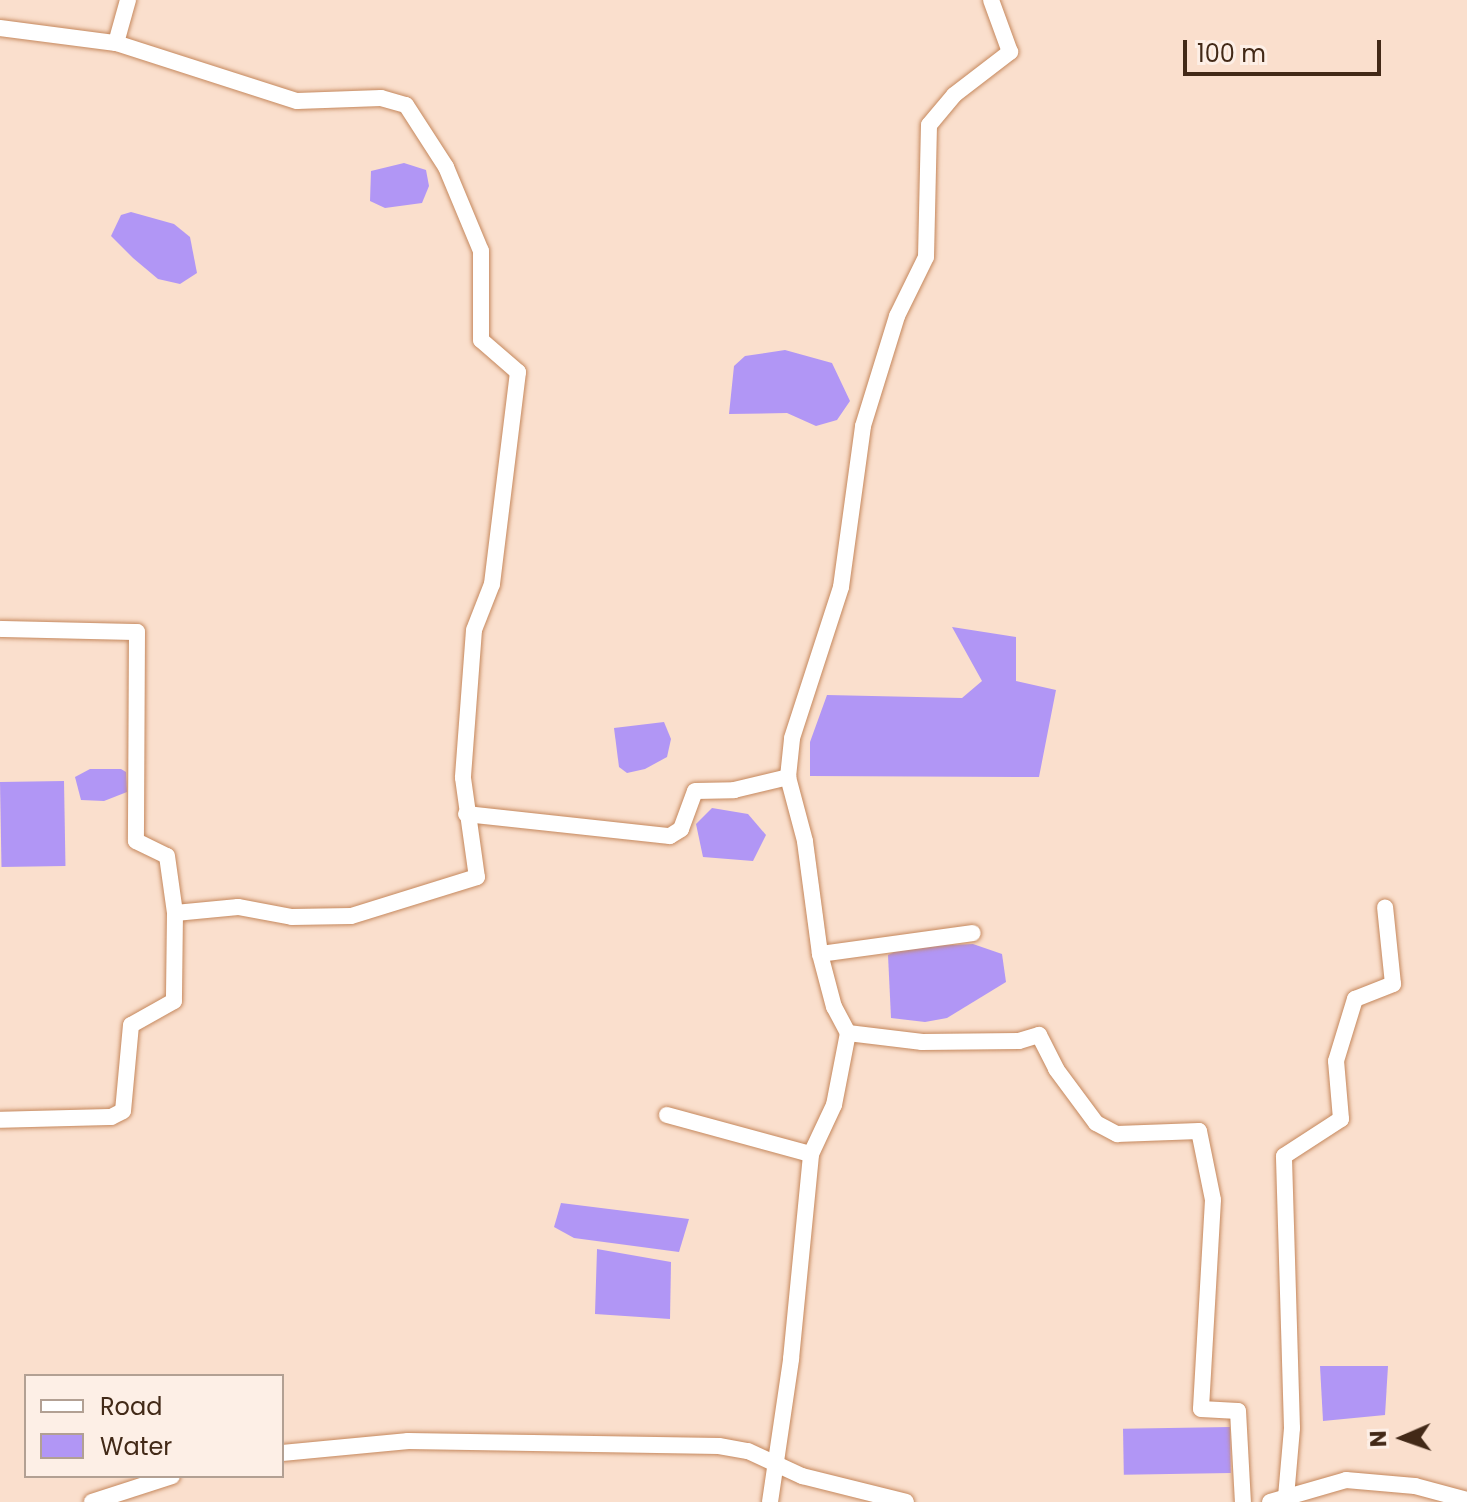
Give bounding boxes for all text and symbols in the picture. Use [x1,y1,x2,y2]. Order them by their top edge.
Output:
scale bar [1187,24,1385,74]
text: 100 m [1197,37,1266,70]
legend [24,1374,284,1478]
text: Road [100,1390,162,1423]
north arrow [1363,1398,1443,1478]
text: Water [100,1430,172,1463]
text: N [1363,1430,1394,1448]

